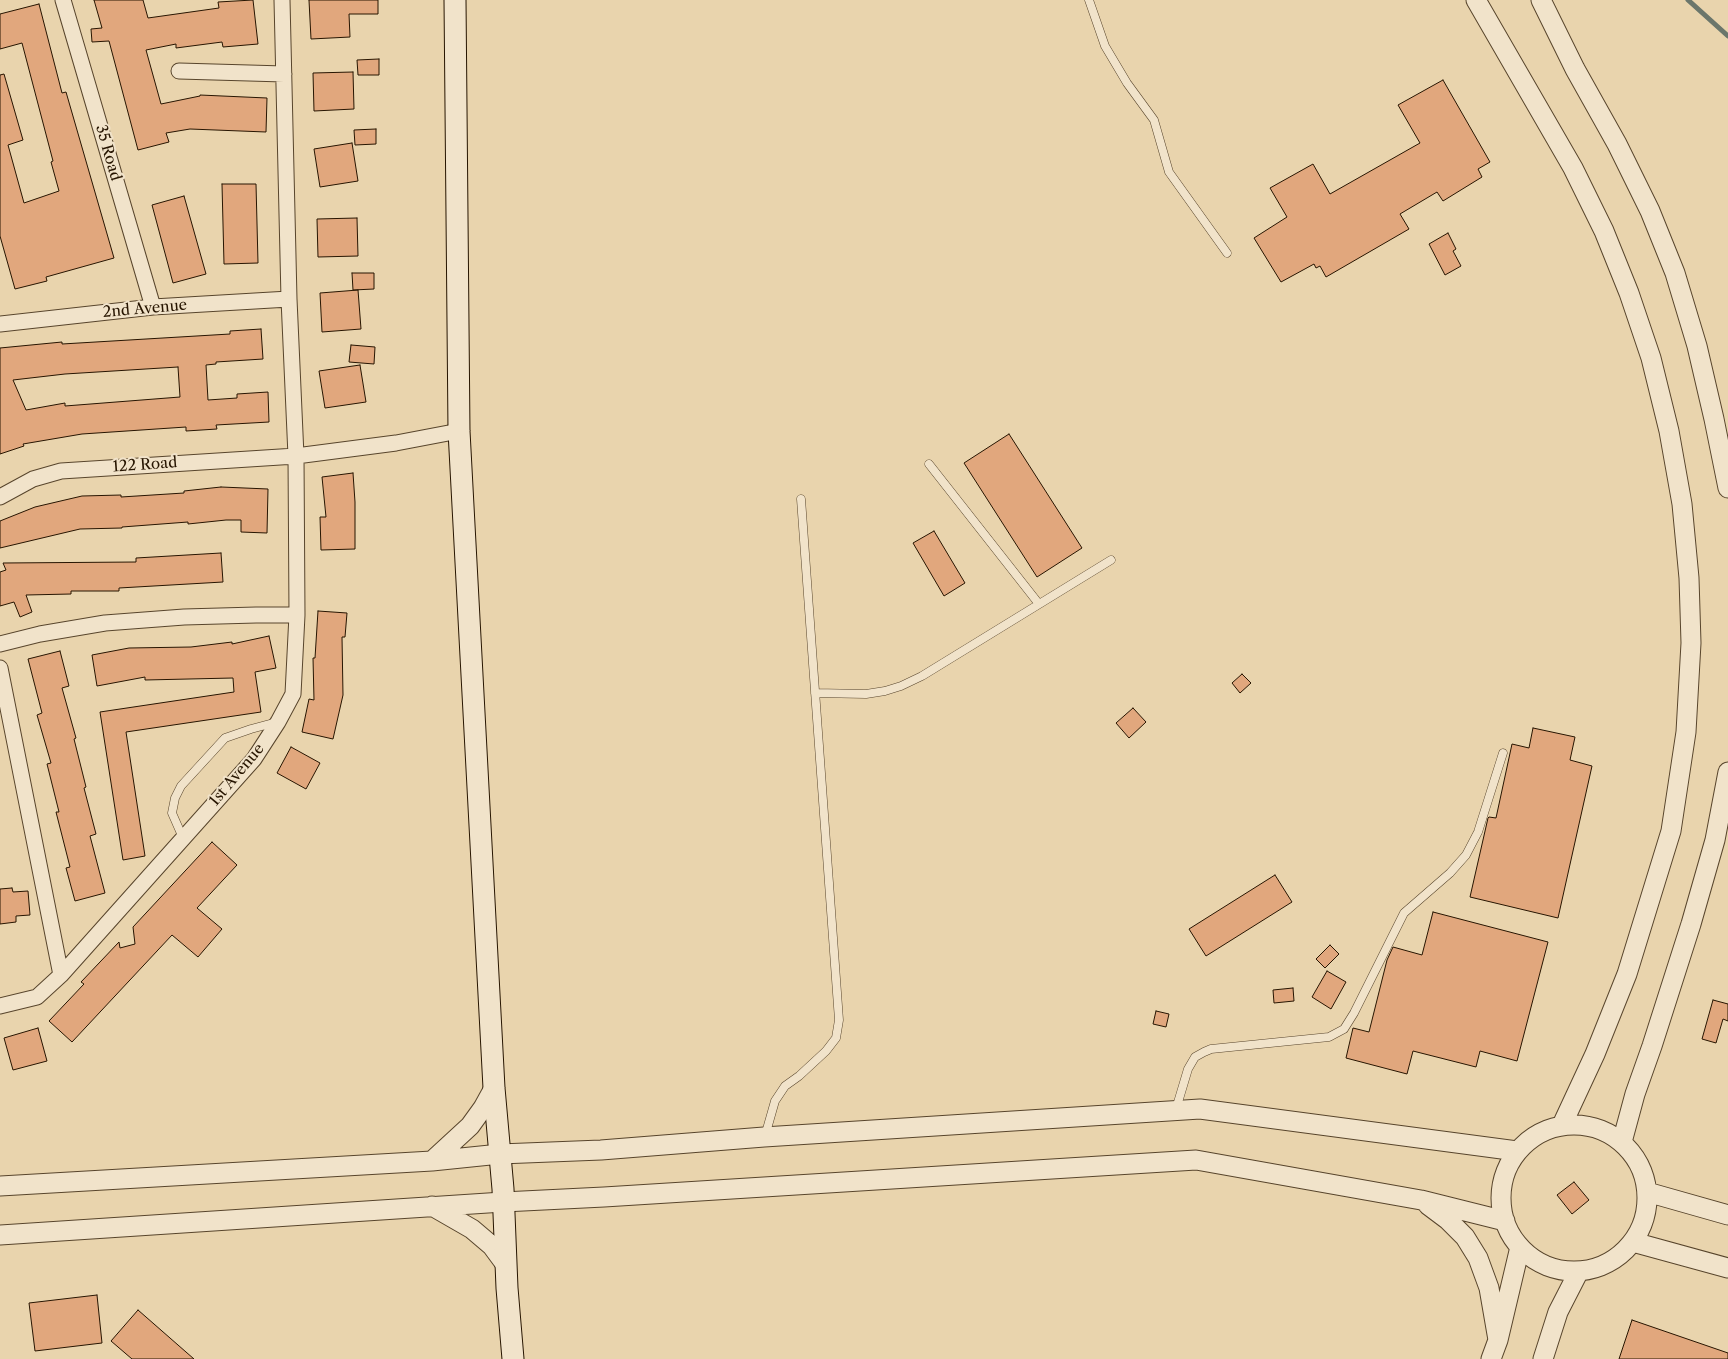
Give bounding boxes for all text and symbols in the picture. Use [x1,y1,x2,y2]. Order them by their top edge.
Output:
street label: 35 Road [91,123,125,183]
street label: 2nd Avenue [102,296,188,322]
street label: 122 Road [112,454,178,476]
street label: 1st Avenue [206,740,268,810]

